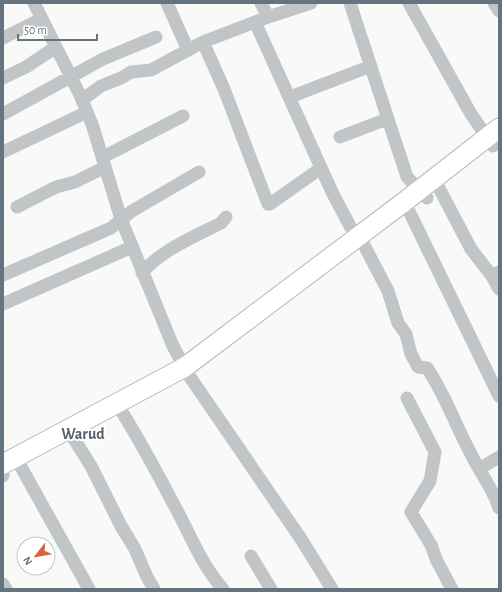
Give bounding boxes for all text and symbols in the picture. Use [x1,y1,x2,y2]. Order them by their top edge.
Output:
scale bar [18,16,97,42]
text: 50 m [24,24,47,36]
district label: Warud [61,426,105,442]
north arrow [16,536,56,576]
text: N [21,555,35,567]

